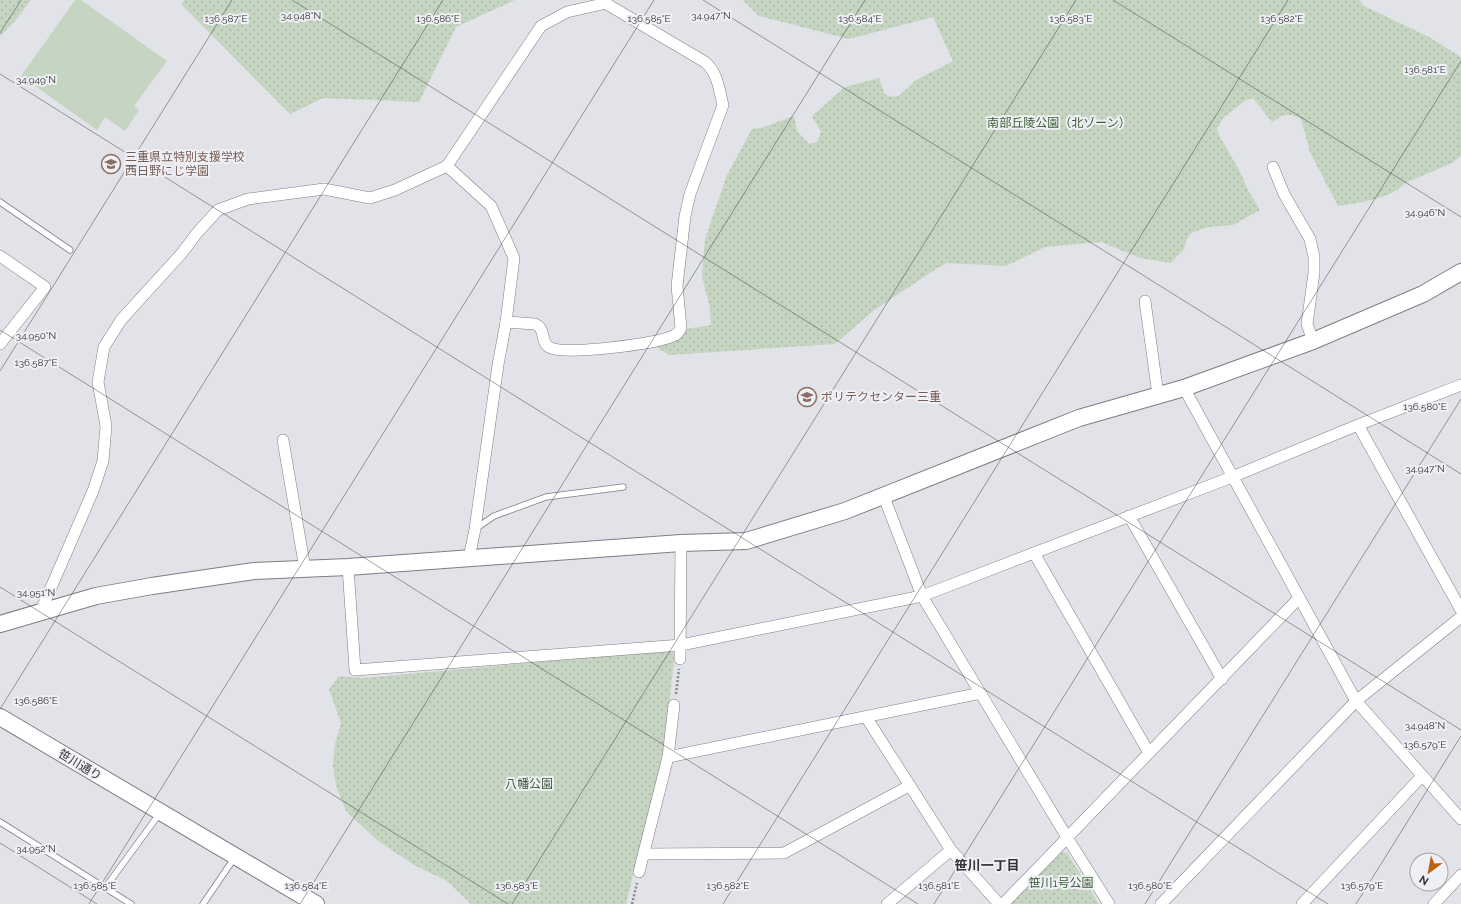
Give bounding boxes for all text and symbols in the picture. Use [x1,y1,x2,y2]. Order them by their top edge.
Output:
text: 34.948°N [281,10,321,21]
text: 34.947°N [691,10,731,21]
text: 136.587°E [204,13,248,24]
text: 136.586°E [416,13,460,24]
text: 136.585°E [627,13,671,24]
text: 136.584°E [838,13,882,24]
text: 136.583°E [1050,13,1092,24]
text: 136.582°E [1261,13,1303,24]
text: 136.581°E [1404,64,1446,75]
text: 34.949°N [16,74,56,85]
park label: 南部丘陵公園（北ゾーン） [987,116,1131,130]
place label: 三重県立特別支援学校 西日野にじ学園 [125,150,245,178]
school or university icon: 三重県立特別支援学校 西日野にじ学園 [100,153,122,175]
text: 34.946°N [1405,207,1445,218]
text: 34.950°N [16,330,56,341]
text: 136.587°E [14,357,58,368]
school or university icon: ポリテクセンター三重 [796,386,818,408]
place label: ポリテクセンター三重 [821,390,941,404]
text: 136.580°E [1403,401,1447,412]
text: 34.947°N [1405,463,1445,474]
text: 34.951°N [17,587,55,598]
text: 136.586°E [14,695,58,706]
text: 34.948°N [1405,720,1445,731]
text: 136.579°E [1404,739,1446,750]
street label: 笹川通り [56,747,104,783]
park label: 八幡公園 [505,777,553,791]
text: 34.952°N [16,843,56,854]
north arrow [1409,852,1449,892]
district label: 笹川一丁目 [954,858,1020,873]
text: N [1417,872,1431,888]
park label: 笹川1号公園 [1028,876,1094,890]
text: 136.585°E [73,880,117,891]
text: 136.584°E [284,880,328,891]
text: 136.583°E [496,880,538,891]
text: 136.582°E [707,880,749,891]
text: 136.581°E [918,880,960,891]
text: 136.580°E [1128,880,1172,891]
text: 136.579°E [1341,880,1383,891]

